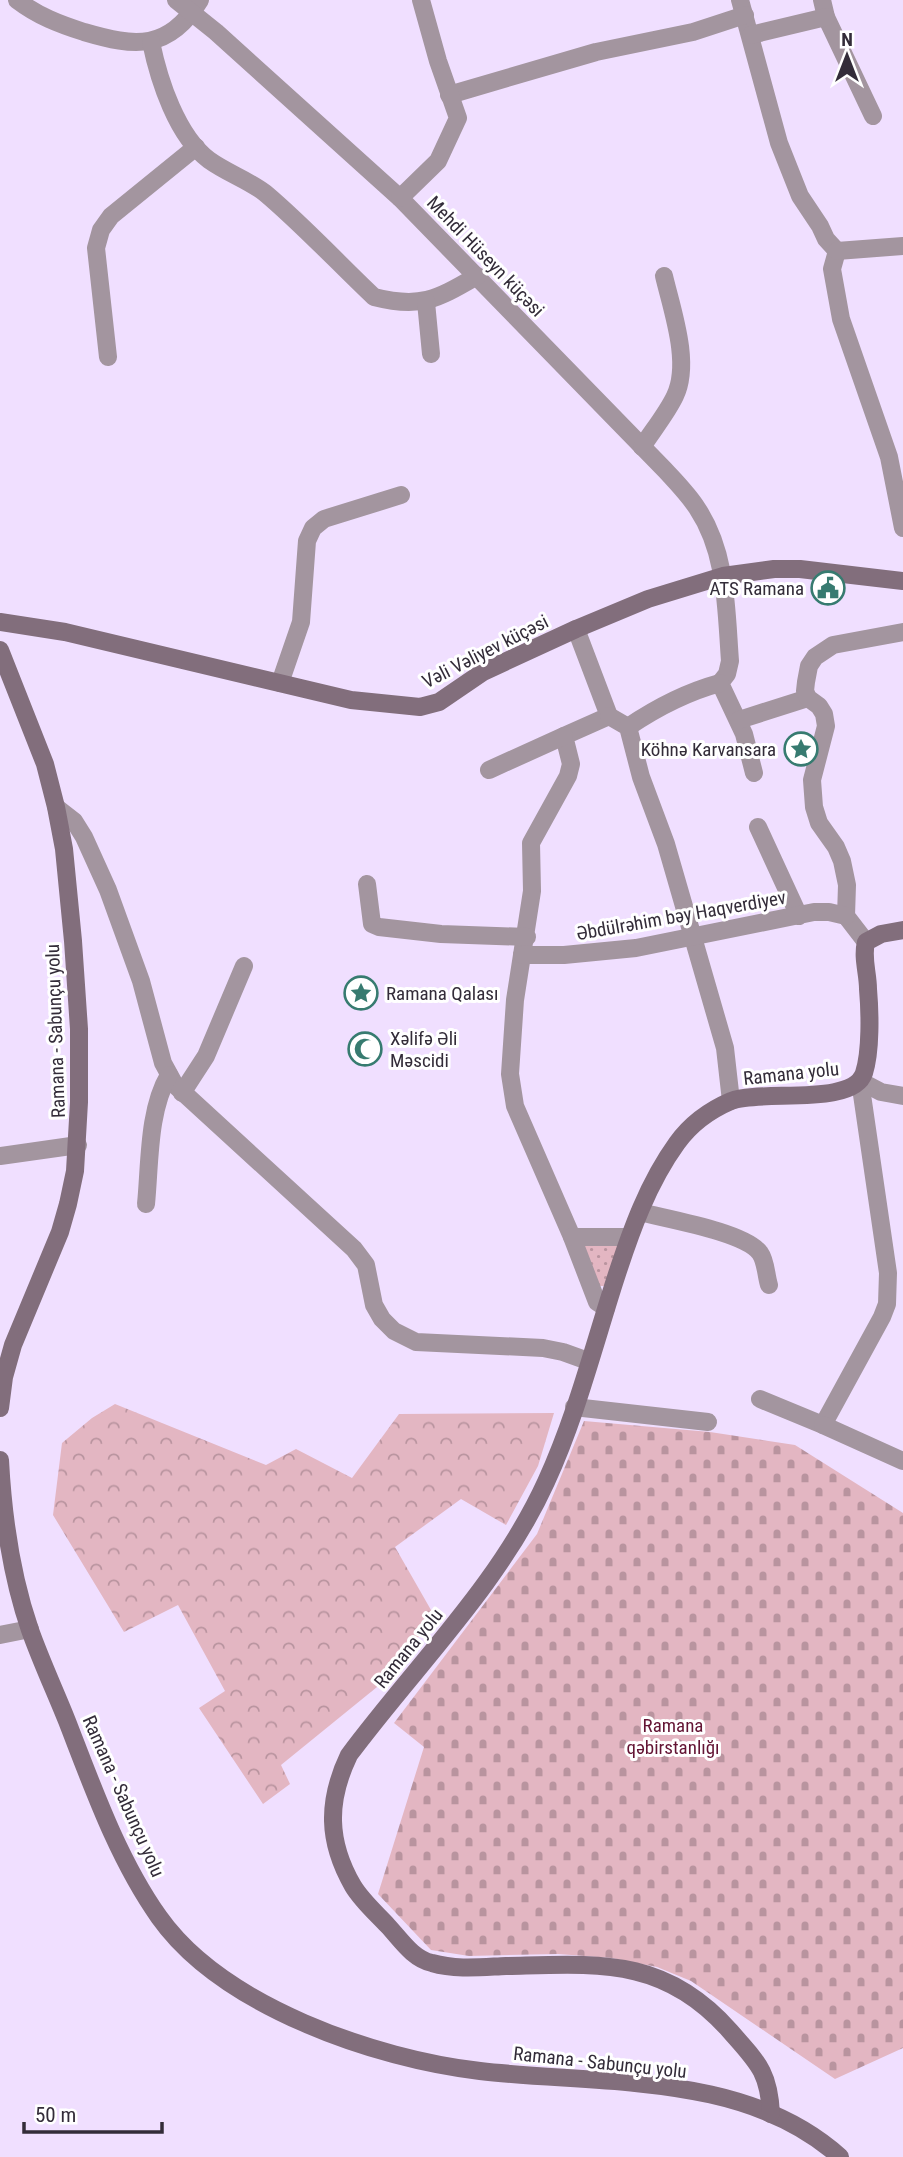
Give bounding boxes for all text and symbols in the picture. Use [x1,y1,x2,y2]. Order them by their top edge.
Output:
north arrow [812,21,882,91]
text: N [841,28,853,51]
street label: Mehdi Hüseyn küçəsi [422,191,549,321]
public building icon: ATS Ramana [809,569,847,607]
place label: ATS Ramana [709,577,804,600]
street label: Vəli Vəliyev küçəsi [418,610,552,693]
place icon: Köhnə Karvansara [782,730,820,768]
place label: Köhnə Karvansara [641,738,776,761]
street label: Əbdülrəhim bəy Haqverdiyev [575,886,788,945]
street label: Ramana - Sabunçu yolu [41,944,70,1118]
place icon: Ramana Qalası [342,974,380,1012]
place label: Ramana Qalası [386,982,498,1005]
place label: Xəlifə Əli Məscidi [390,1027,457,1072]
mosque icon: Xəlifə Əli Məscidi [346,1030,384,1068]
street label: Ramana yolu [742,1057,840,1090]
street label: Ramana yolu [369,1604,448,1693]
street label: Ramana - Sabunçu yolu [78,1712,169,1880]
park label: Ramana qəbirstanlığı [626,1714,720,1759]
street label: Ramana - Sabunçu yolu [512,2042,688,2083]
scale bar [24,2090,163,2134]
text: 50 m [35,2103,76,2127]

